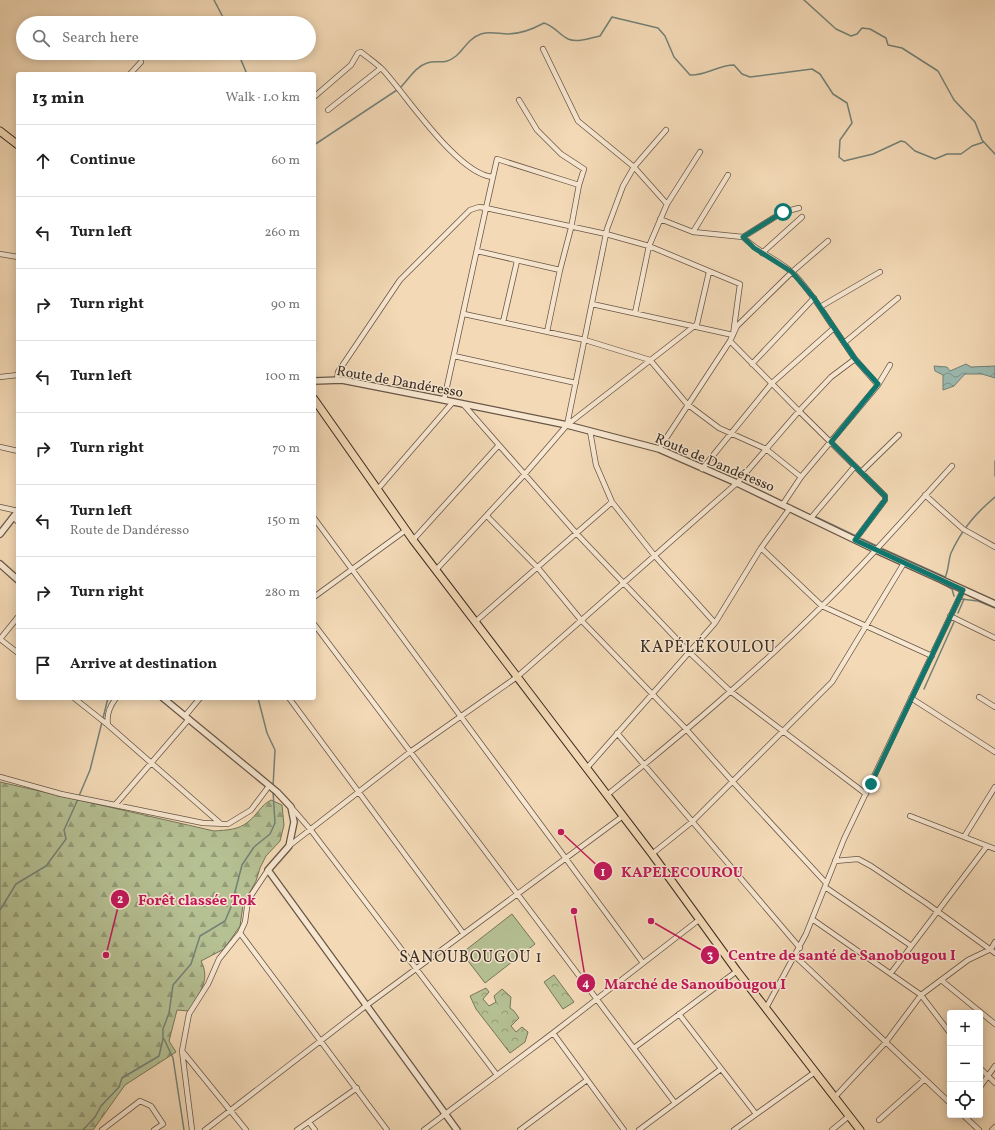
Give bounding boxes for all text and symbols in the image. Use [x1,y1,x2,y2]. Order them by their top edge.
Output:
search box [16,16,316,60]
icon: search [30,27,52,49]
text: Search here [62,28,139,49]
text: 13 min [32,87,85,110]
text: Walk · 1.0 km [226,89,300,107]
icon: ahead [32,150,54,172]
text: Continue [70,150,135,171]
text: 60 m [272,152,300,170]
route start [774,203,792,221]
icon: left [32,222,54,244]
text: Turn left [70,222,132,243]
text: 260 m [265,224,300,242]
icon: right [32,294,54,316]
text: Turn right [70,294,144,315]
text: 90 m [271,296,300,314]
street label: Route de Dandéresso [335,362,465,403]
icon: left [32,366,54,388]
text: Turn left [70,366,132,387]
text: 100 m [265,368,300,386]
street label: Route de Dandéresso [652,430,777,497]
icon: right [32,438,54,460]
text: Turn right [70,438,144,459]
text: 70 m [272,440,300,458]
text: Turn left [70,501,132,522]
icon: left [32,510,54,532]
text: 150 m [267,512,300,530]
text: Route de Dandéresso [70,522,189,540]
icon: right [32,582,54,604]
text: Turn right [70,582,144,603]
text: 280 m [264,584,300,602]
district label: KAPÉLÉKOULOU [640,637,776,659]
icon: arrive [32,654,54,676]
text: Arrive at destination [70,654,217,675]
route end [862,775,880,793]
callout: KAPELECOUROU [593,858,751,885]
text: KAPELECOUROU [621,863,743,884]
text: 1 [601,865,606,881]
callout: Forêt classée Tok [110,886,265,913]
text: Forêt classée Tok [138,891,256,912]
text: 2 [117,892,123,908]
callout: Centre de santé de Sanobougou I [700,941,963,968]
text: Centre de santé de Sanobougou I [728,946,956,967]
district label: SANOUBOUGOU 1 [399,947,543,969]
text: 3 [707,948,713,964]
callout: Marché de Sanoubougou I [576,970,794,997]
text: Marché de Sanoubougou I [604,975,786,996]
text: 4 [582,976,590,992]
map controls [947,1010,983,1118]
button: + [947,1010,983,1046]
button: − [947,1046,983,1082]
button: locate [947,1082,983,1118]

